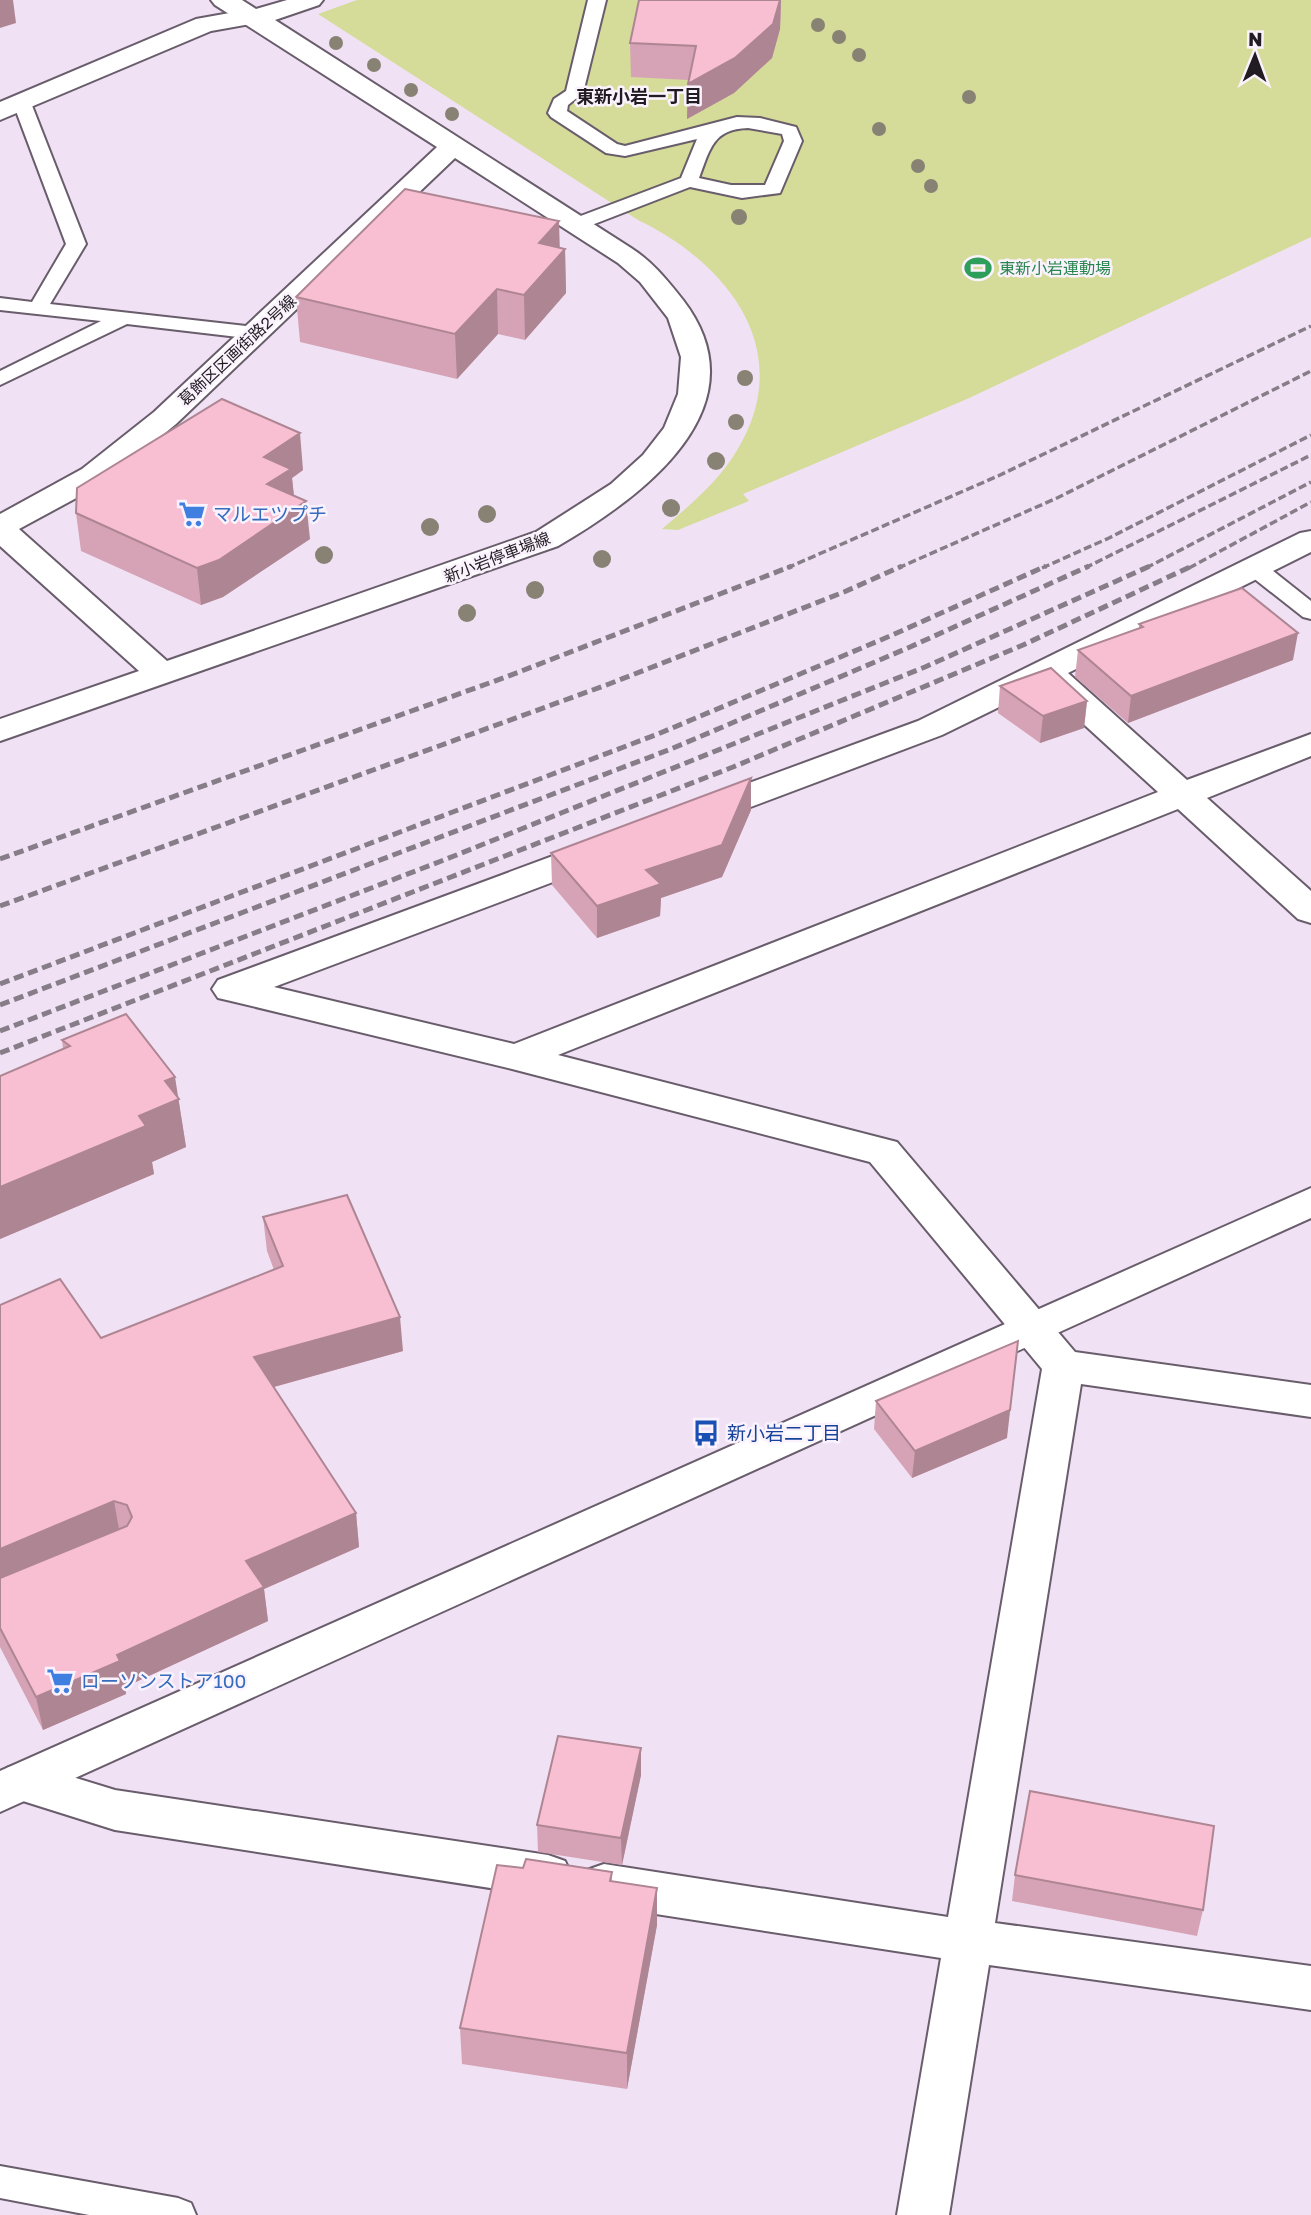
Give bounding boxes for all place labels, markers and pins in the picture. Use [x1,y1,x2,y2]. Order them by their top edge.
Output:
sports icon: 東新小岩運動場 [963,253,993,283]
place label: 東新小岩運動場 [999,258,1111,278]
supermarket icon: マルエツプチ [177,499,207,529]
place label: マルエツプチ [213,502,327,525]
bus stop icon: 新小岩二丁目 [691,1418,721,1448]
place label: 新小岩二丁目 [727,1421,841,1444]
supermarket icon: ローソンストア100 [45,1666,75,1696]
place label: ローソンストア100 [81,1669,246,1692]

